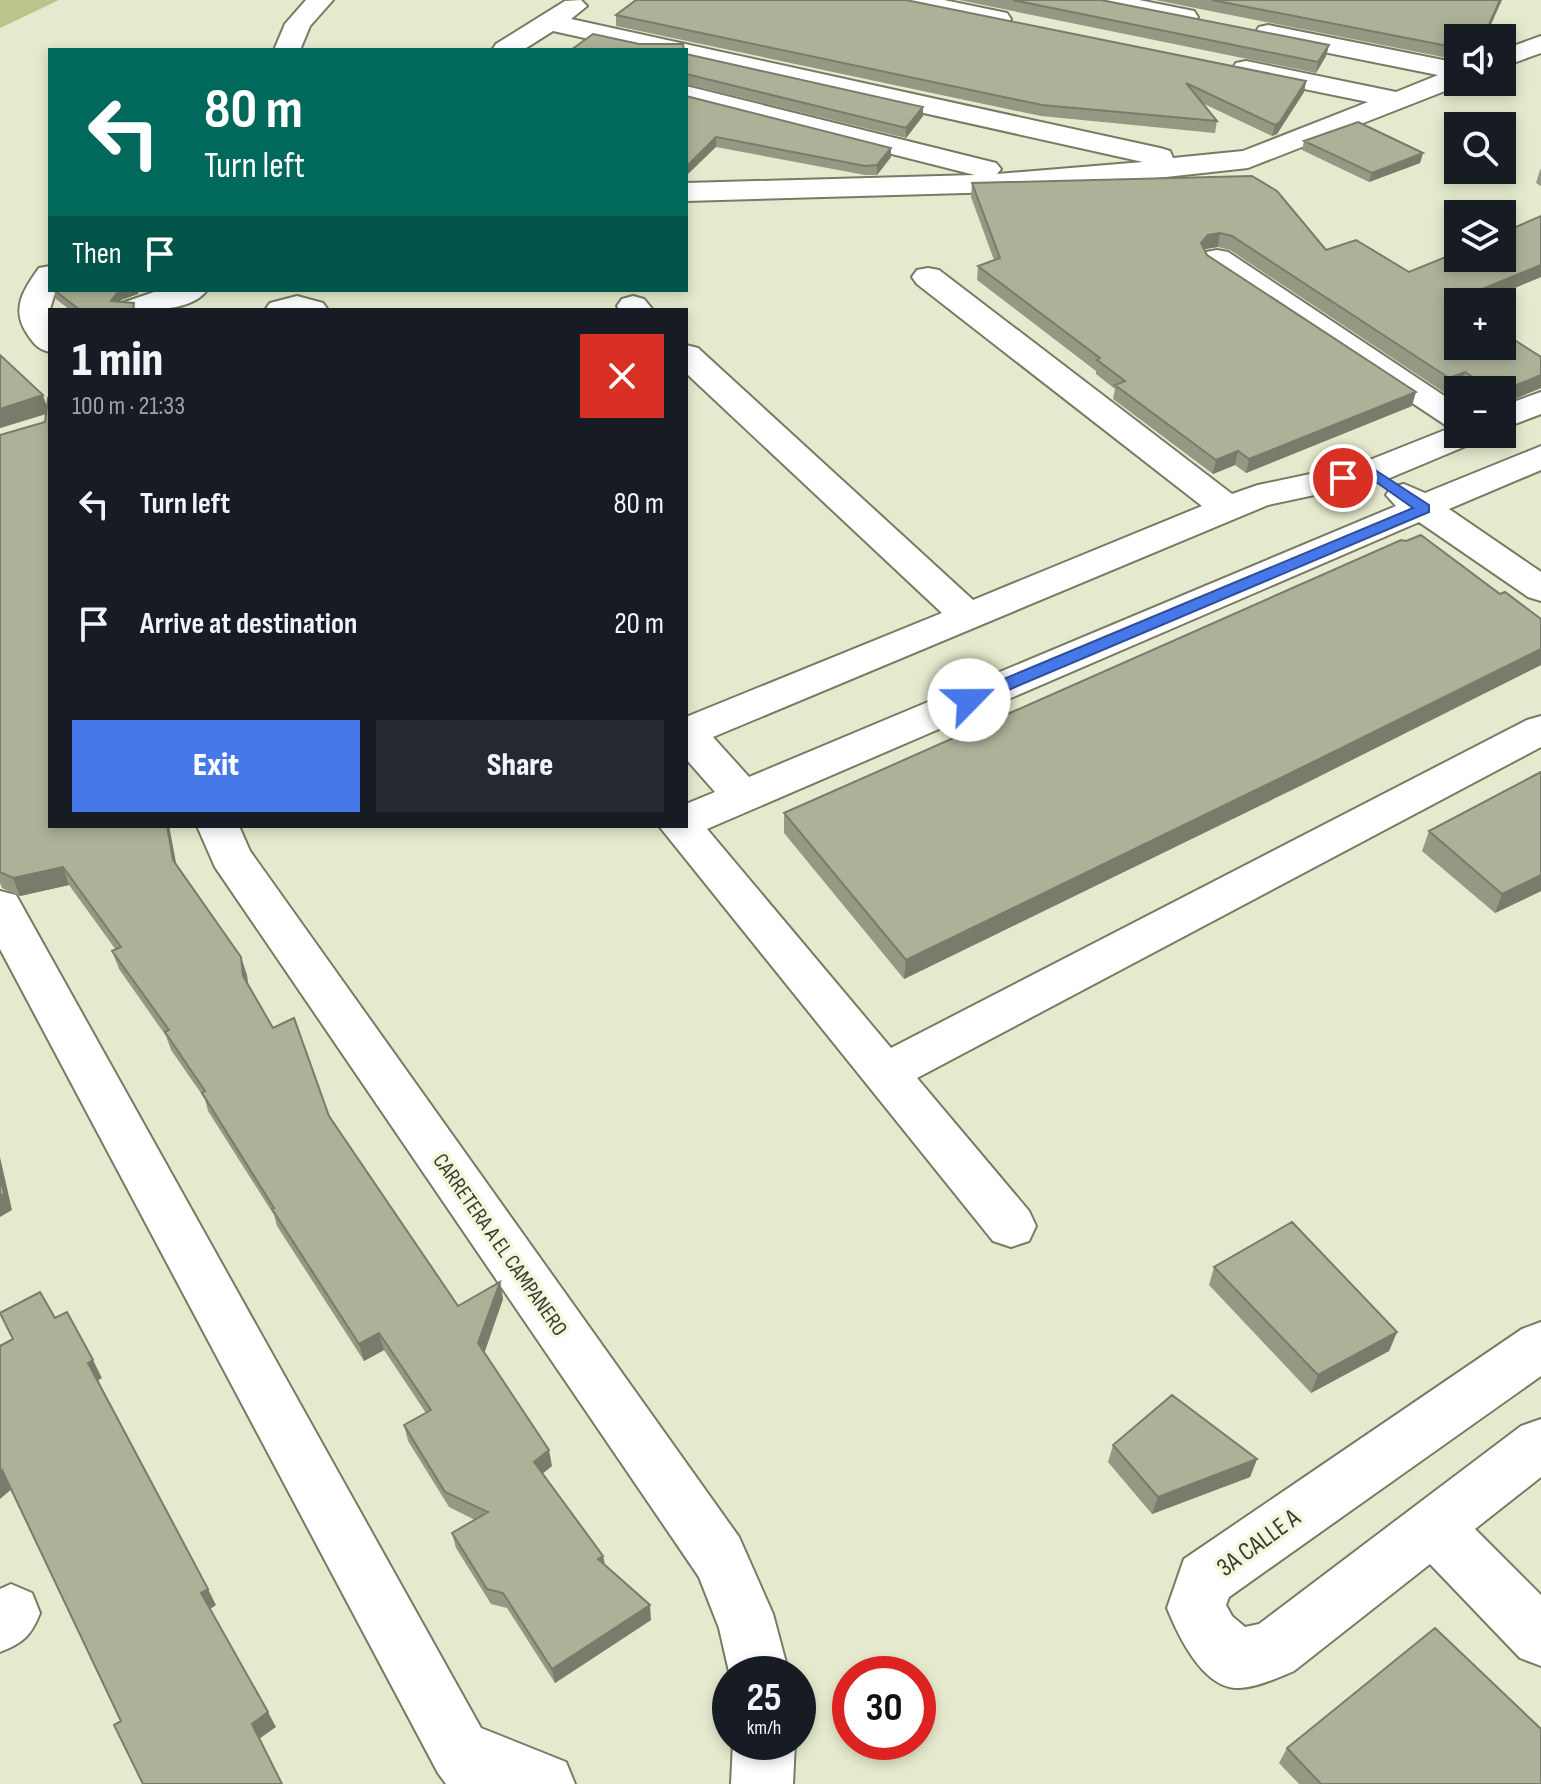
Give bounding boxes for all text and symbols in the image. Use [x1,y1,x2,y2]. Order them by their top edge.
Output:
map controls [1444,24,1516,448]
button: sound [1444,24,1516,96]
text: 80 m [204,77,303,144]
icon: left [72,80,176,184]
button: search [1444,112,1516,184]
text: Turn left [204,145,305,188]
button: layers [1444,200,1516,272]
icon: arrive [138,232,182,276]
text: Then [72,236,122,272]
button: + [1444,288,1516,360]
text: 1 min [72,332,163,389]
button: close [580,334,664,418]
button: − [1444,376,1516,448]
text: 100 m · 21:33 [72,391,185,422]
pin [1309,444,1377,512]
icon: arrive [1321,456,1365,500]
icon: left [72,482,116,526]
text: Turn left [140,486,230,522]
text: 80 m [613,486,664,522]
icon: arrive [72,602,116,646]
text: Arrive at destination [140,606,357,642]
text: 20 m [614,606,664,642]
position arrow [927,658,1011,742]
button: Exit [72,720,360,812]
button: Share [376,720,664,812]
street label: CARRETERA A EL CAMPANERO [427,1148,573,1341]
street label: 3A CALLE A [1211,1502,1307,1584]
speed limit sign: 30 [832,1656,936,1760]
text: 25 [746,1674,782,1722]
text: km/h [747,1716,781,1740]

